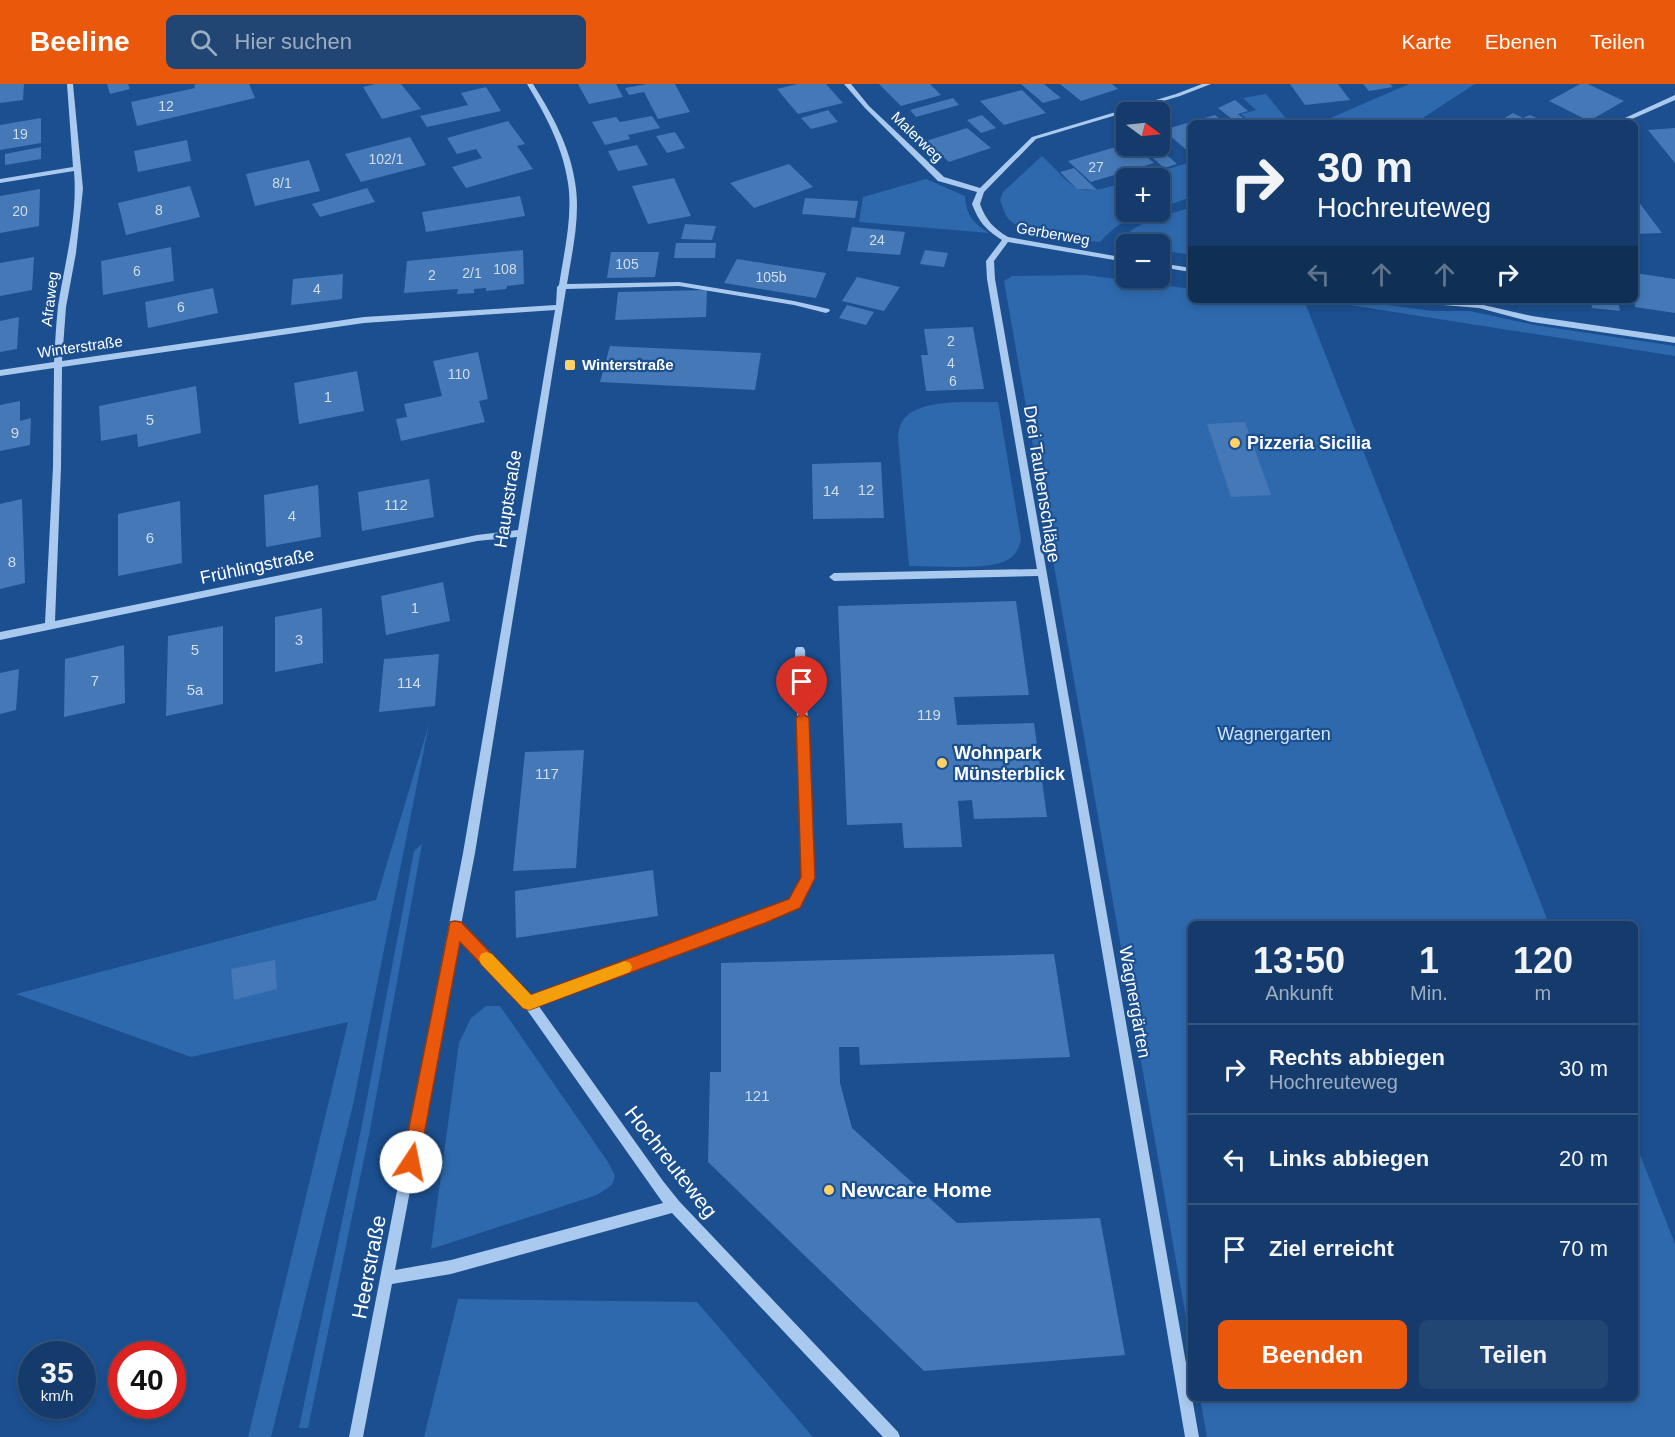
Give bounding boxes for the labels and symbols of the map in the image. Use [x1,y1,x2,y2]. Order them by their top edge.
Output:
house number: 12 [158,98,174,114]
north arrow [1116,102,1170,156]
street label: Malerweg [888,108,947,165]
house number: 19 [12,126,28,142]
house number: 102/1 [368,151,404,167]
house number: 27 [1088,159,1104,175]
house number: 8/1 [272,175,292,191]
house number: 8 [155,202,163,218]
house number: 20 [12,203,28,219]
street label: Gerberweg [1015,219,1091,248]
house number: 24 [869,232,885,248]
house number: 105 [615,256,639,272]
house number: 108 [493,261,517,277]
house number: 6 [133,263,141,279]
house number: 2/1 [462,265,482,281]
house number: 2 [428,267,436,283]
house number: 105b [755,269,787,285]
street label: Afraweg [38,271,61,327]
house number: 4 [313,281,321,297]
house number: 6 [177,299,185,315]
street label: Winterstraße [36,332,124,361]
house number: 2 [947,333,955,349]
house number: 4 [947,355,955,371]
place label: Winterstraße [582,356,674,373]
marker: Winterstraße [563,358,577,372]
house number: 110 [448,366,470,382]
house number: 6 [949,373,957,389]
house number: 1 [324,388,332,405]
street label: Drei Taubenschläge [1020,404,1064,564]
house number: 5 [146,411,154,428]
house number: 9 [11,424,19,441]
place label: Pizzeria Sicilia [1247,433,1372,453]
marker: Pizzeria Sicilia [1228,436,1242,450]
street label: Hauptstraße [490,449,526,549]
house number: 12 [858,481,874,498]
house number: 14 [823,482,839,499]
house number: 112 [384,496,408,513]
house number: 4 [288,507,296,524]
house number: 6 [146,529,154,546]
street label: Frühlingstraße [198,544,316,588]
house number: 8 [8,553,16,570]
house number: 1 [411,599,419,616]
house number: 3 [295,631,303,648]
house number: 5 [191,641,199,658]
pin [776,656,827,718]
house number: 7 [91,672,99,689]
house number: 114 [397,674,421,691]
house number: 5a [187,681,204,698]
house number: 119 [917,706,941,723]
park label: Wagnergarten [1217,724,1331,744]
place label: Wohnpark Münsterblick [954,743,1066,784]
marker: Wohnpark Münsterblick [935,756,949,770]
house number: 117 [535,765,559,782]
street label: Wagnergärten [1115,944,1155,1060]
house number: 121 [744,1087,770,1104]
street label: Hochreuteweg [621,1101,722,1222]
position arrow [379,1130,443,1194]
place label: Newcare Home [841,1178,992,1201]
marker: Newcare Home [822,1183,836,1197]
street label: Heerstraße [347,1213,390,1321]
speed limit sign: 40 [108,1341,186,1419]

